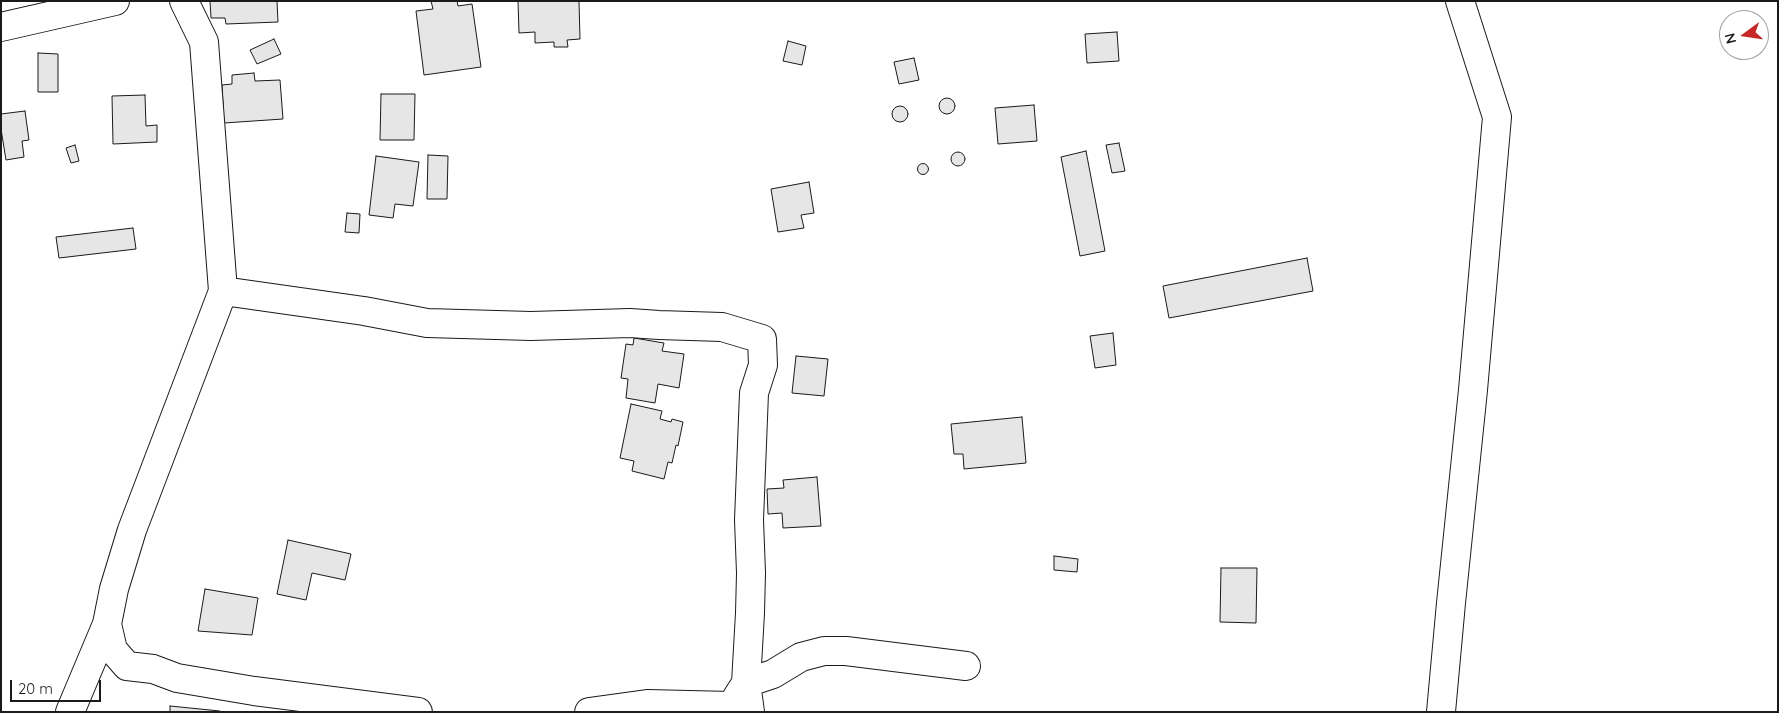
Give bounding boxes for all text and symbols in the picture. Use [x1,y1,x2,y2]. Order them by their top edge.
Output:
north arrow [1719,10,1769,60]
text: N [1720,31,1740,46]
scale bar [12,670,104,702]
text: 20 m [18,679,53,698]

